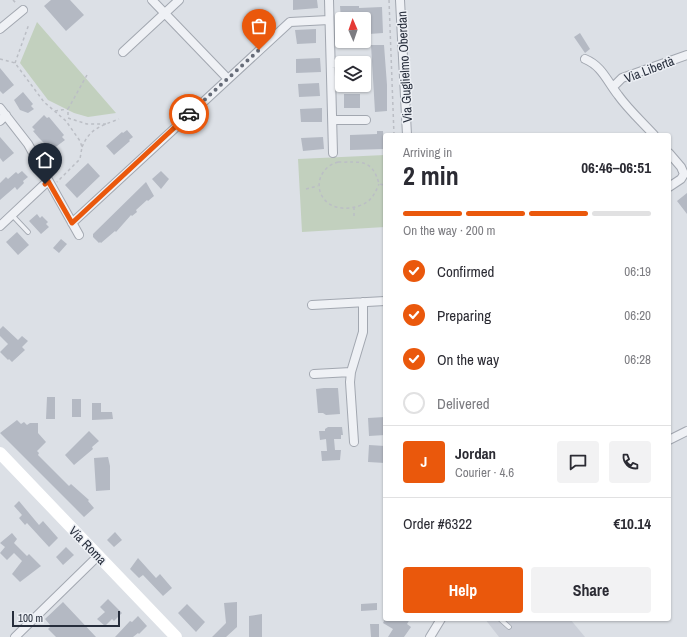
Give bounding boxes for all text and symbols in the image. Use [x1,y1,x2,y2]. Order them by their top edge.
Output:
pin [242,9,276,50]
street label: Via Guglielmo Oberdan [393,11,416,123]
north arrow [335,12,371,48]
map controls [335,12,371,92]
icon: bag [248,15,270,37]
street label: Via Libertà [622,52,677,87]
button: layers [335,56,371,92]
courier [169,94,209,134]
icon: car [178,103,200,125]
pin [28,143,62,184]
text: Arriving in [403,144,452,161]
icon: home [34,149,56,171]
text: 06:46–06:51 [581,157,651,178]
text: 2 min [403,158,459,193]
text: On the way · 200 m [403,222,495,239]
icon: check [403,260,425,282]
text: Confirmed [437,261,494,282]
text: 06:19 [624,263,651,280]
icon: check [403,304,425,326]
text: Preparing [437,305,491,326]
text: 06:20 [624,307,651,324]
icon: check [403,348,425,370]
text: On the way [437,349,499,370]
text: 06:28 [624,351,651,368]
text: Delivered [437,393,490,414]
button: chat [557,441,599,483]
button: phone [609,441,651,483]
text: Jordan [455,443,496,464]
text: J [421,451,427,472]
text: Courier · 4.6 [455,464,514,481]
text: Order #6322 [403,513,472,534]
text: €10.14 [613,513,651,534]
street label: Via Roma [65,522,110,568]
button: Help [403,567,523,613]
button: Share [531,567,651,613]
scale bar [12,609,120,628]
text: 100 m [18,611,43,625]

